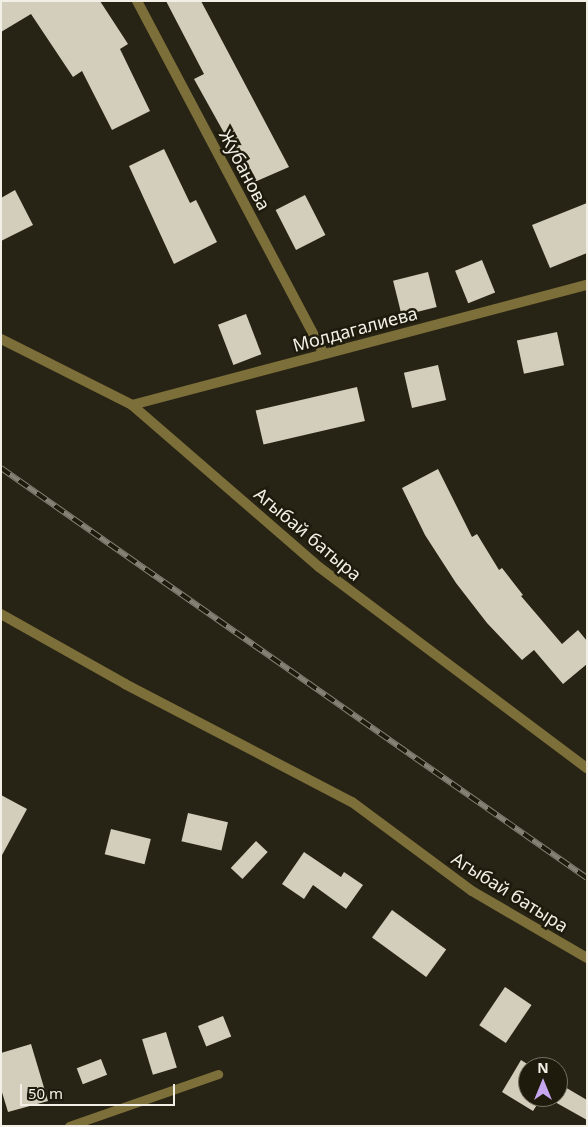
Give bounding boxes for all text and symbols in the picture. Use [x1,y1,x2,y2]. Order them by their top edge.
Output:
street label: Жубанова [215,126,275,214]
street label: Молдагалиева [290,302,420,356]
street label: Агыбай батыра [250,483,366,585]
street label: Агыбай батыра [448,848,572,936]
north arrow [518,1057,568,1107]
text: N [537,1058,549,1077]
scale bar [22,1074,178,1106]
text: 50 m [28,1083,63,1103]

